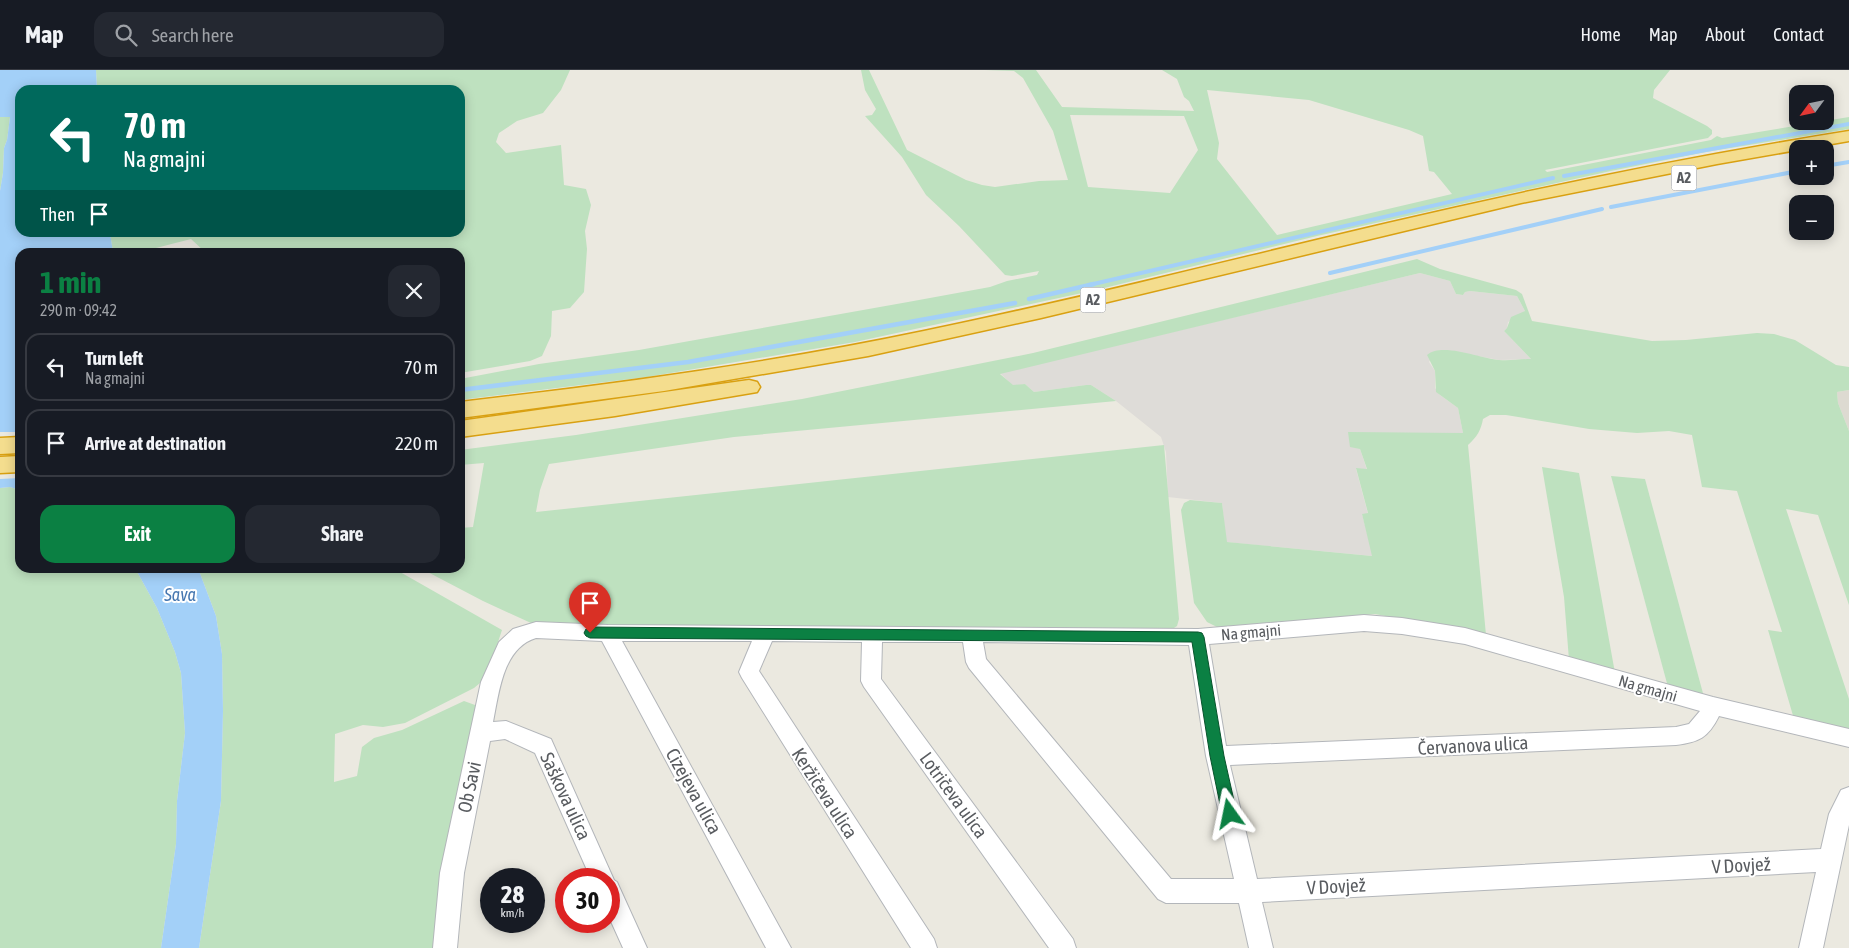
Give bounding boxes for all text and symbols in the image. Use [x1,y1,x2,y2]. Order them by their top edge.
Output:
search box [94,12,444,57]
text: Map [25,21,64,48]
icon: search [112,21,140,49]
text: Search here [152,24,234,46]
text: Home [1581,24,1621,45]
text: Map [1649,24,1678,45]
text: About [1706,24,1745,45]
text: Contact [1773,24,1824,45]
north arrow [1789,85,1834,130]
map controls [1789,85,1834,240]
icon: left [40,105,105,170]
text: 70 m [123,105,186,145]
button: + [1789,140,1834,185]
text: Na gmajni [123,146,206,172]
road number: A2 [1672,166,1696,190]
button: − [1789,195,1834,240]
icon: arrive [85,200,113,228]
text: Then [40,203,75,225]
text: 1 min [40,265,101,299]
button: close [388,265,440,317]
road number: A2 [1080,288,1106,312]
text: 290 m · 09:42 [40,301,117,319]
text: Turn left [85,347,143,369]
icon: left [42,353,70,381]
text: 70 m [404,356,438,378]
text: Na gmajni [85,369,145,387]
icon: arrive [42,429,70,457]
text: Arrive at destination [85,432,226,454]
text: 220 m [395,432,438,454]
button: Exit [40,505,235,563]
button: Share [245,505,440,563]
pin [569,582,611,633]
water label: Sava [163,584,196,605]
icon: arrive [576,589,604,617]
street label: Na gmajni [1220,620,1282,645]
street label: Na gmajni [1616,671,1679,706]
street label: Červanova ulica [1417,731,1529,759]
street label: Cizejeva ulica [661,744,727,838]
street label: Keržičeva ulica [788,744,862,842]
street label: Lotričeva ulica [915,748,993,842]
street label: Saškova ulica [536,749,596,843]
street label: Ob Savi [453,759,485,815]
position arrow [1203,787,1255,839]
street label: V Dovjež [1711,852,1771,878]
speed limit sign: 30 [555,868,620,933]
street label: V Dovjež [1306,873,1366,899]
text: 28 [501,880,524,908]
text: km/h [501,906,524,920]

